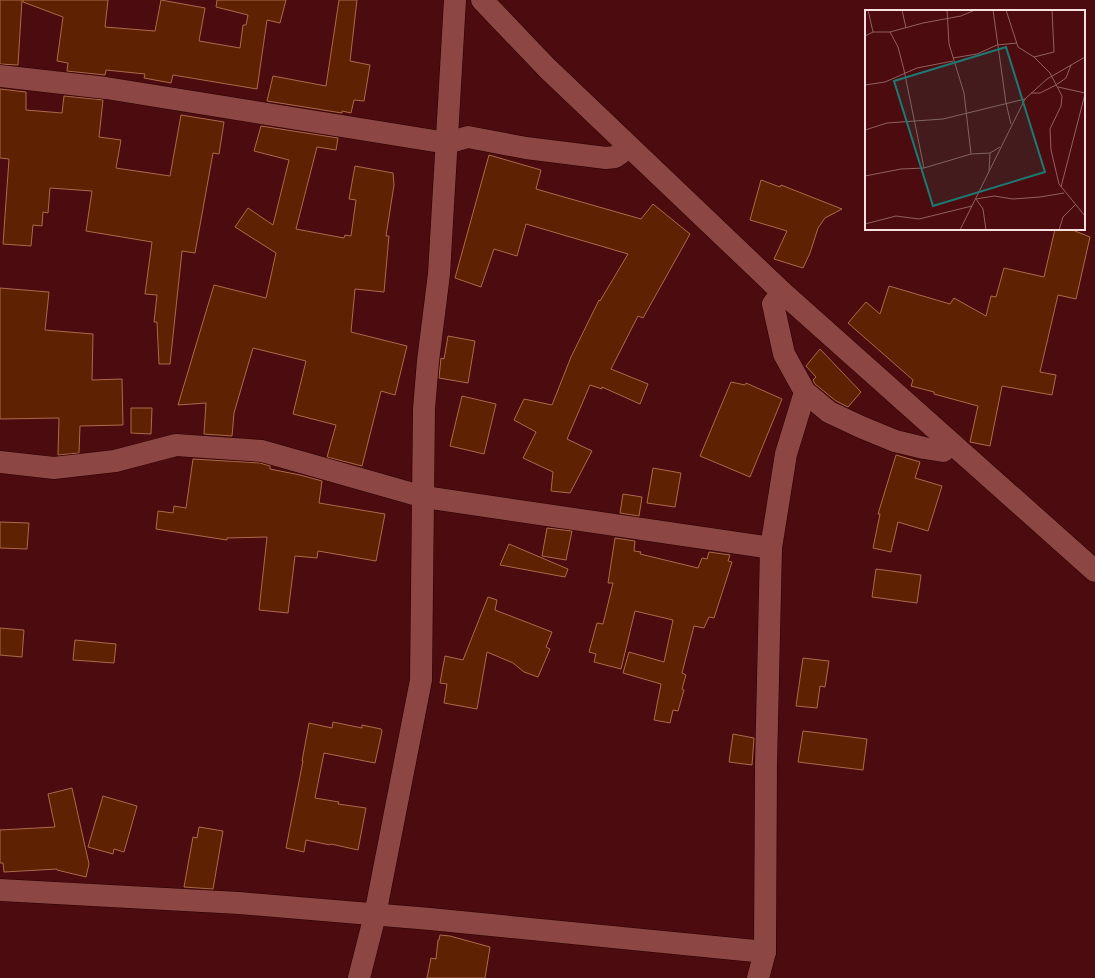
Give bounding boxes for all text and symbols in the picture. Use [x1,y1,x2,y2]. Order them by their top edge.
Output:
inset map [865,10,1085,230]

